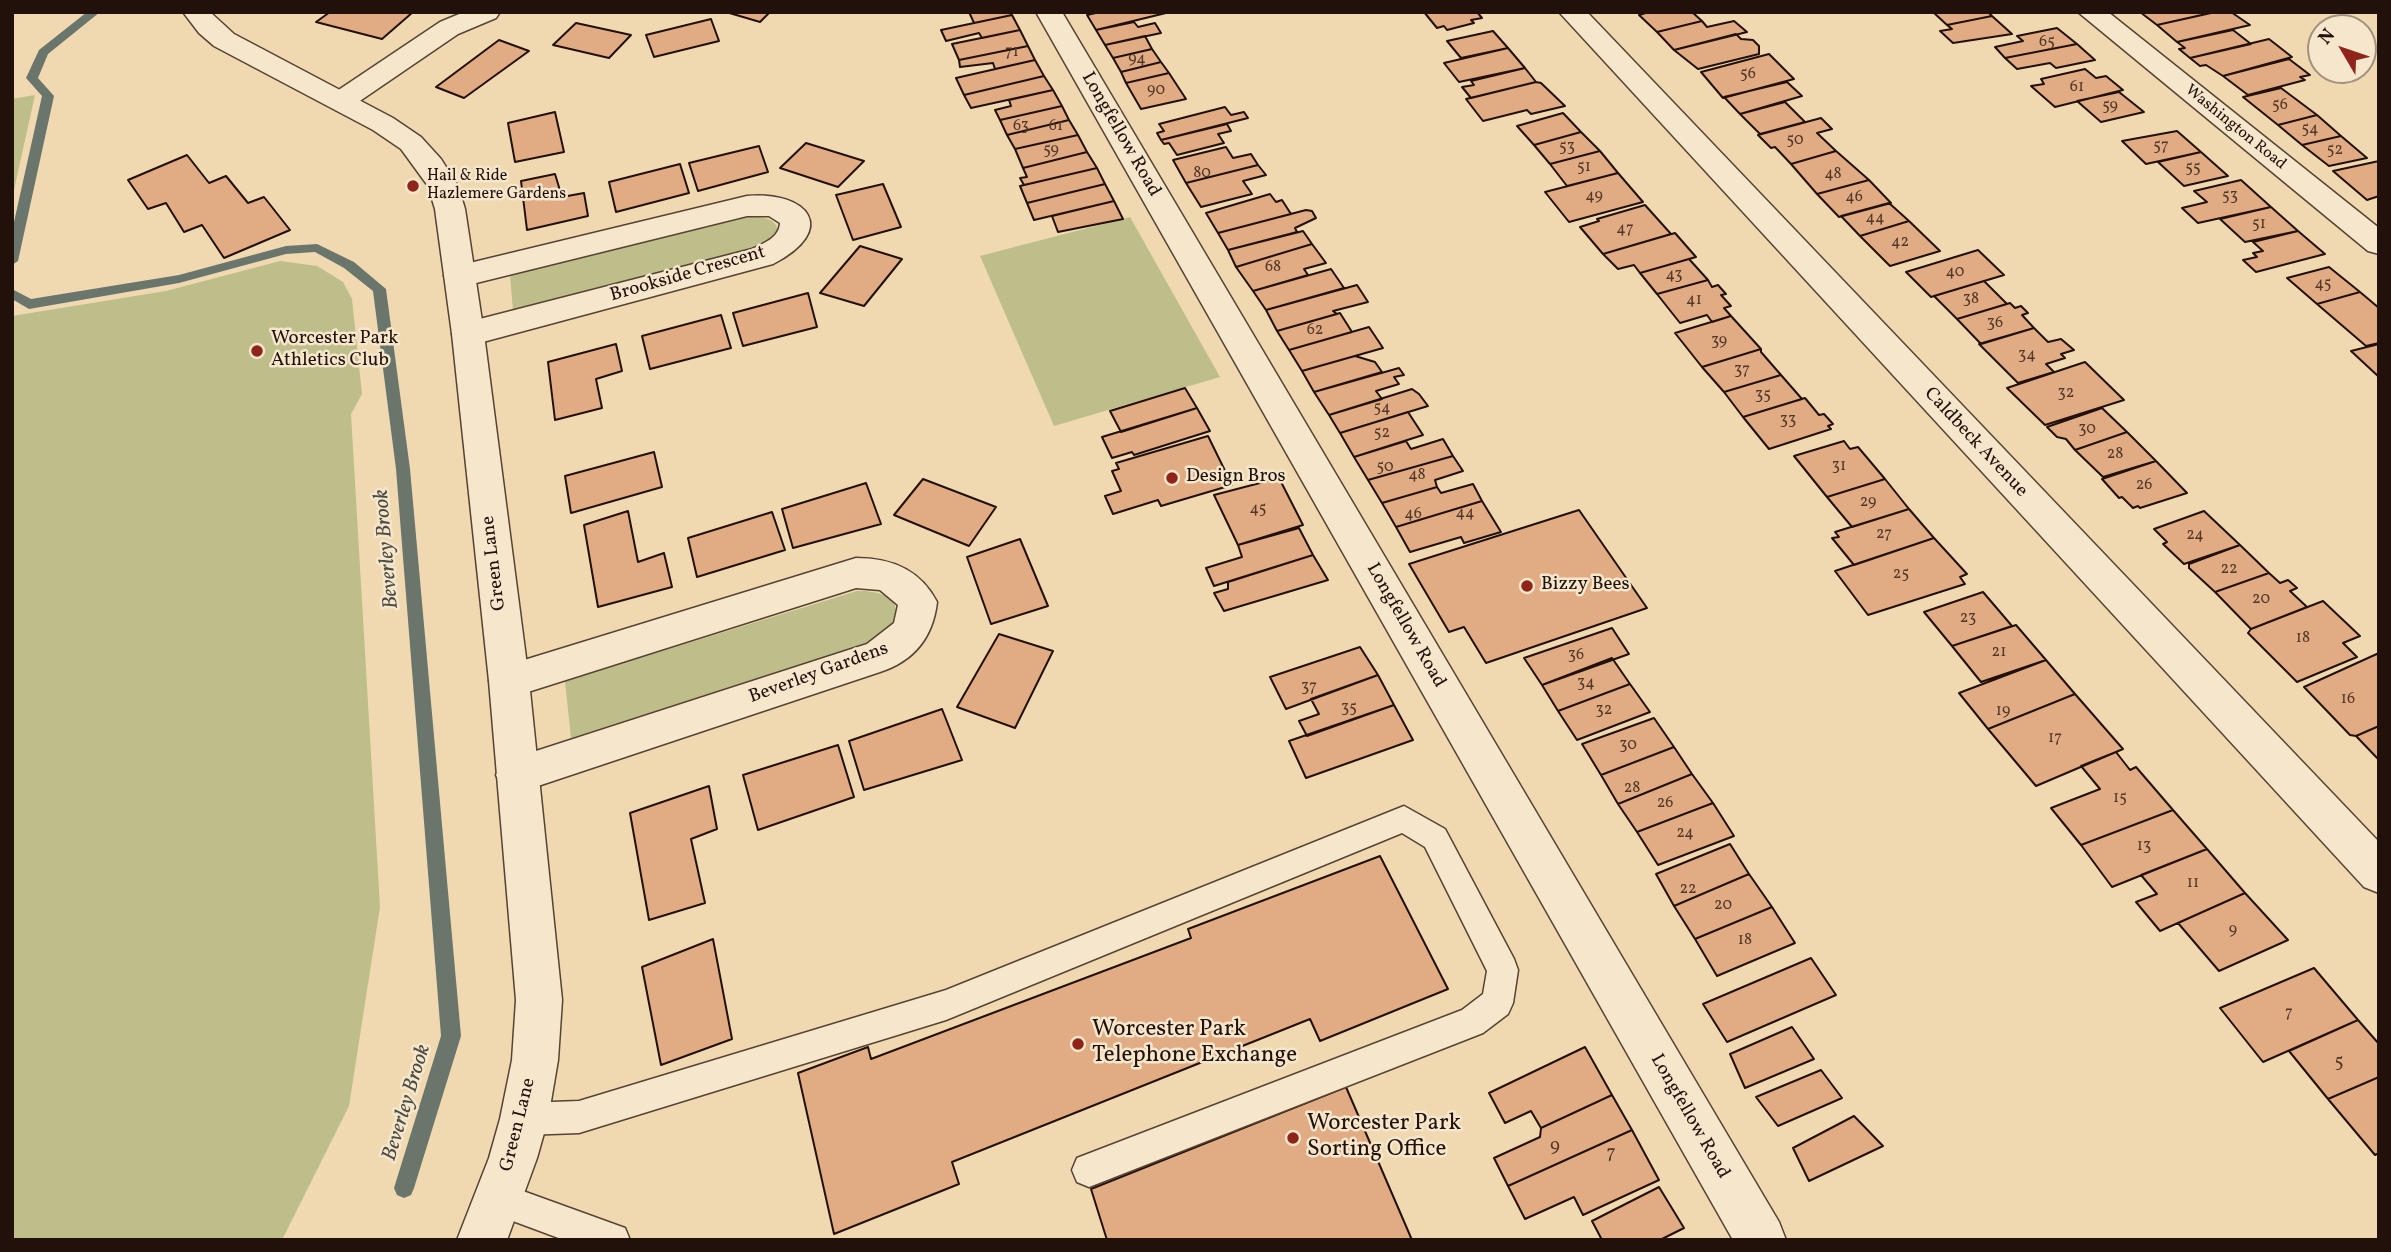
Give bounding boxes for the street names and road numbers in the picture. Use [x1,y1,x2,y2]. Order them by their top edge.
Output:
street label: Longfellow Road [1075,69,1165,201]
street label: Washington Road [2181,81,2289,175]
street label: Brookside Crescent [608,242,768,308]
street label: Caldbeck Avenue [1918,383,2032,503]
street label: Green Lane [478,514,512,612]
street label: Longfellow Road [1360,560,1450,692]
street label: Beverley Gardens [746,638,892,710]
street label: Longfellow Road [1644,1051,1734,1183]
street label: Green Lane [496,1076,542,1174]

